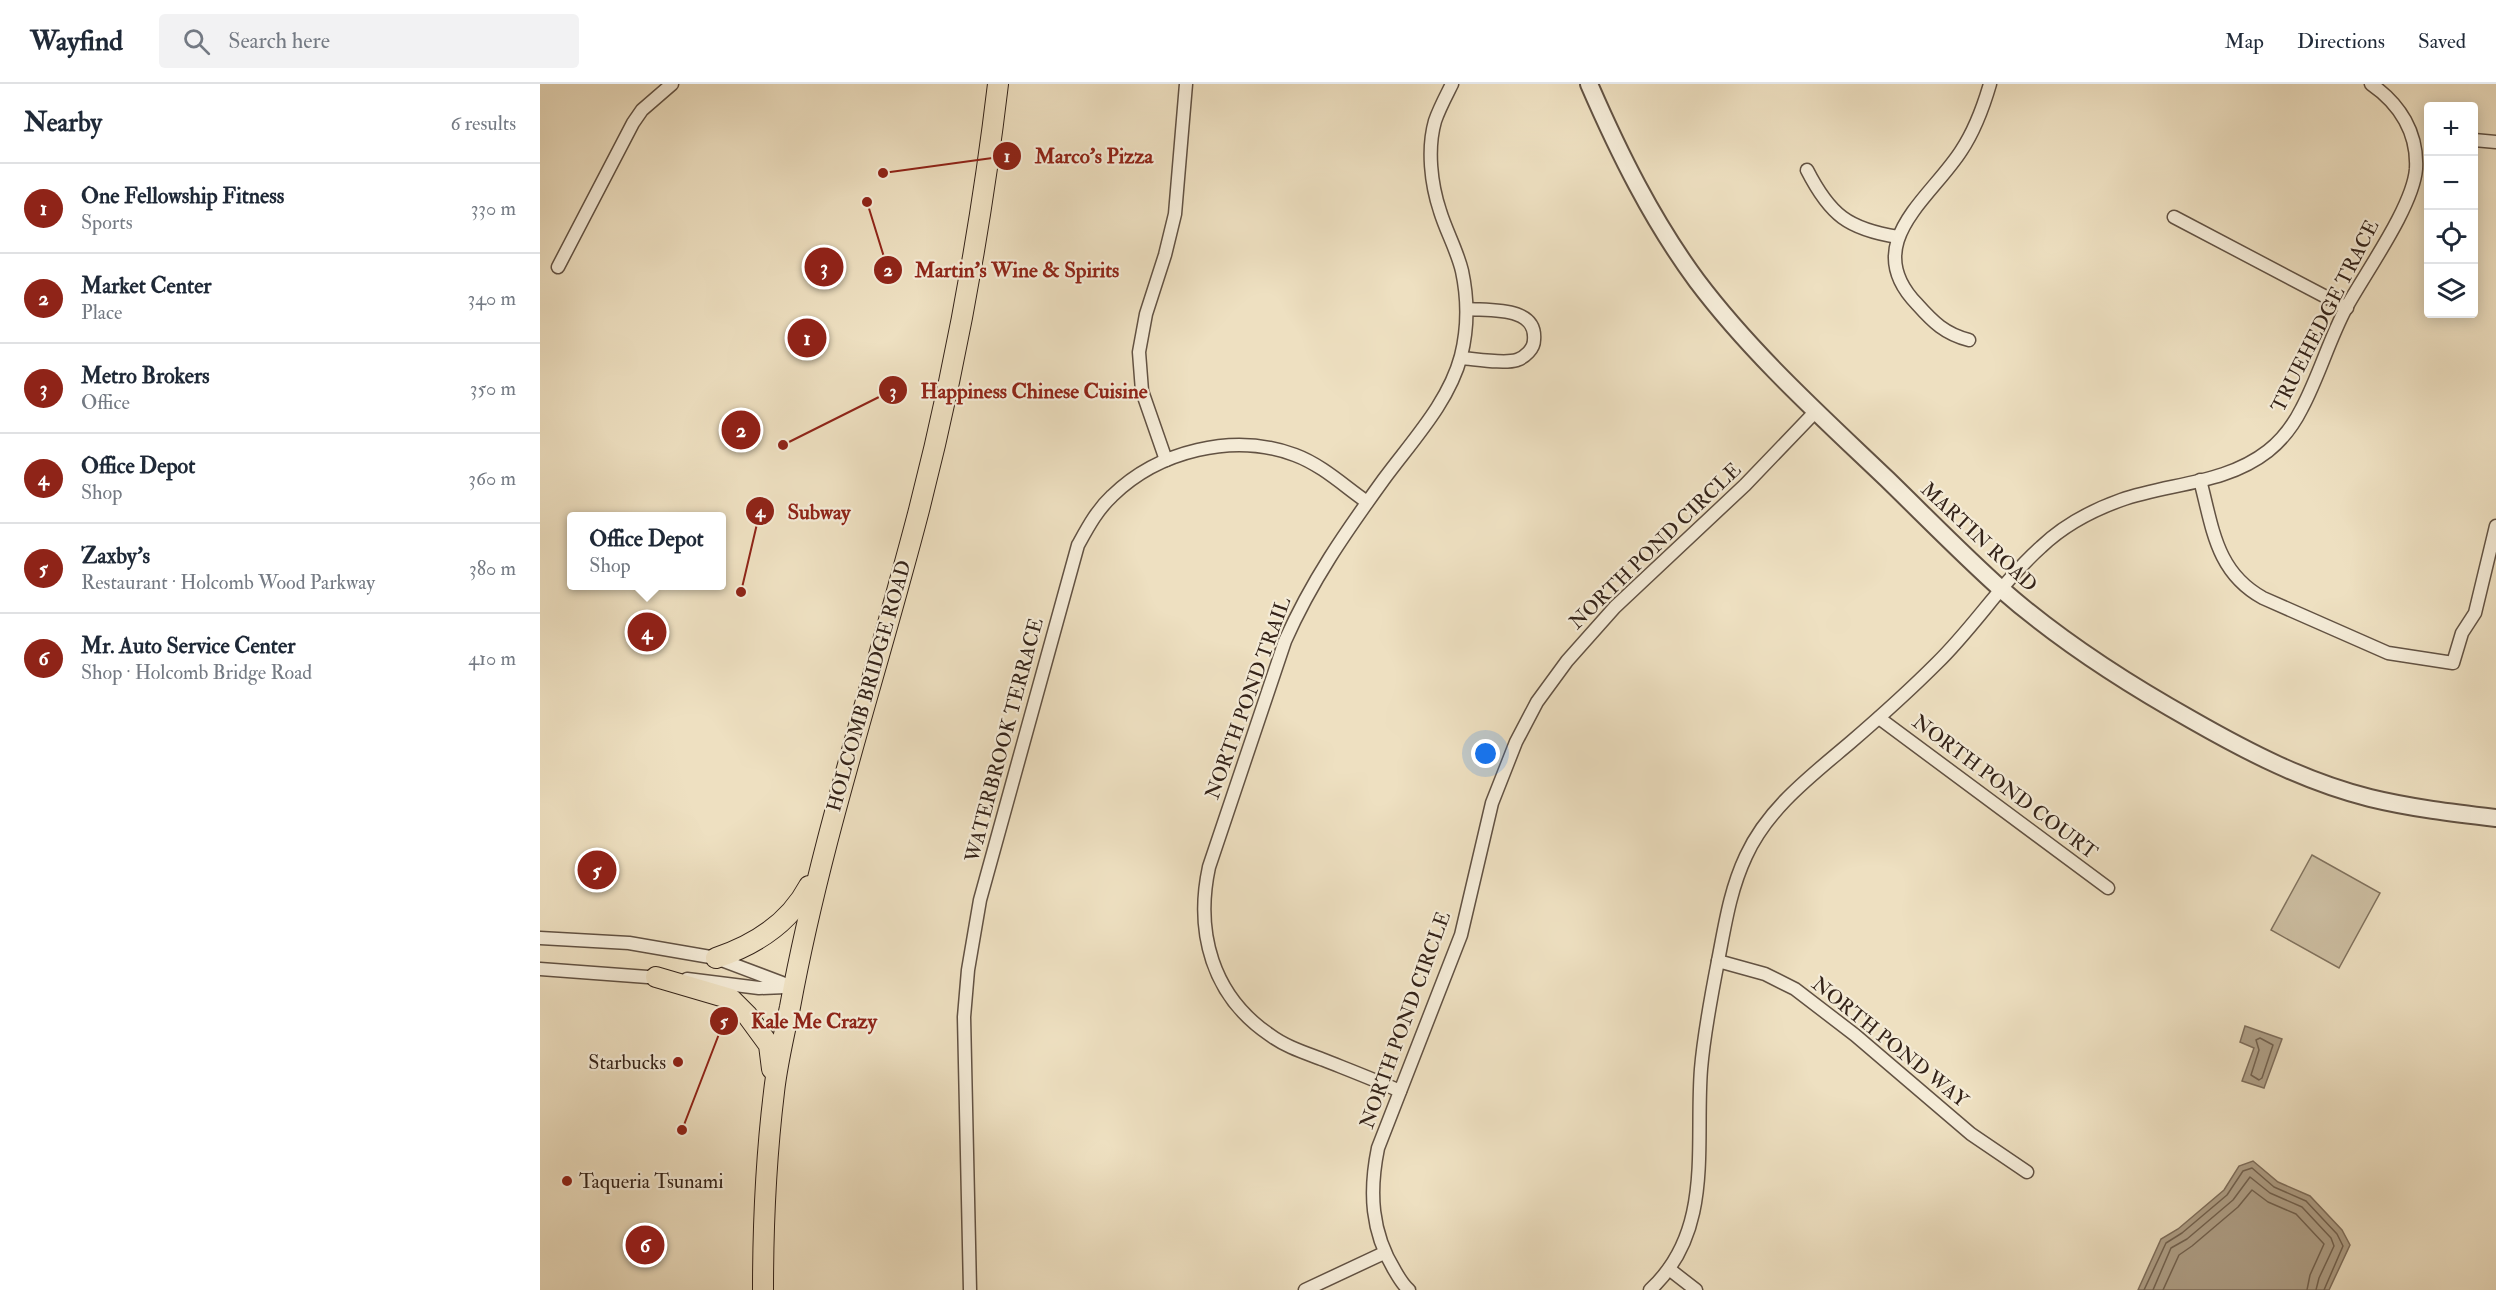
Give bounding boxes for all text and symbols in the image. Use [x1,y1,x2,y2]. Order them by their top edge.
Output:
search box [159,14,579,68]
text: Wayfind [30,24,123,59]
icon: search [180,25,213,58]
text: Search here [228,27,330,55]
text: Map [2224,28,2264,55]
text: Directions [2297,28,2385,55]
text: Saved [2418,28,2466,55]
map controls [2424,102,2478,318]
button: + [2424,102,2478,156]
text: Nearby [24,107,102,139]
text: 6 results [450,111,516,136]
callout: Marco's Pizza [992,136,1165,175]
text: Marco's Pizza [1034,143,1155,170]
text: 1 [1004,145,1010,168]
button: − [2424,156,2478,210]
text: One Fellowship Fitness [81,182,284,210]
text: 1 [40,196,47,221]
text: 330 m [471,196,516,221]
text: Sports [81,210,133,235]
button: locate [2424,210,2478,264]
street label: TRUEHEDGE TRACE [2266,215,2384,417]
pin: 3 [804,244,844,290]
callout: Martin's Wine & Spirits [873,250,1131,289]
text: Martin's Wine & Spirits [914,257,1119,284]
text: 2 [883,259,893,282]
button: layers [2424,264,2478,318]
text: Market Center [81,272,212,300]
text: 2 [38,286,49,311]
text: 340 m [468,286,516,311]
text: Place [81,300,122,325]
pin: 1 [788,316,826,360]
text: Metro Brokers [81,362,210,390]
callout: Happiness Chinese Cuisine [878,371,1159,410]
text: 3 [40,376,47,401]
text: 350 m [470,376,516,401]
text: Happiness Chinese Cuisine [920,378,1148,405]
text: 3 [890,380,897,403]
text: Office [81,390,130,415]
pin: 2 [722,408,760,452]
text: Office Depot [81,452,195,480]
street label: NORTH POND CIRCLE [1564,457,1746,635]
text: 4 [38,466,49,491]
text: 360 m [468,466,516,491]
street label: MARTIN ROAD [1916,477,2042,597]
text: Shop [81,480,122,505]
callout: Subway [745,492,862,531]
text: Subway [787,499,851,526]
text: 4 [754,500,766,523]
popup [567,512,726,590]
text: Office Depot [589,525,704,553]
text: Zaxby's [81,542,150,570]
text: Shop [589,553,631,578]
text: 5 [39,556,48,581]
text: 380 m [469,556,516,581]
street label: HOLCOMB BRIDGE ROAD [821,557,917,815]
text: Restaurant · Holcomb Wood Parkway [81,570,375,595]
street label: NORTH POND TRAIL [1200,593,1296,803]
pin: 4 [628,610,666,654]
street label: WATERBROOK TERRACE [959,615,1049,866]
text: Mr. Auto Service Center [81,632,295,660]
text: 6 [38,646,49,671]
text: 410 m [468,646,516,671]
text: Shop · Holcomb Bridge Road [81,660,312,685]
street label: NORTH POND COURT [1907,709,2103,865]
your location [1471,739,1500,768]
pin: 5 [578,848,616,892]
street label: NORTH POND CIRCLE [1354,908,1456,1132]
street label: NORTH POND WAY [1807,971,1974,1114]
callout: Kale Me Crazy [709,1001,889,1040]
text: Kale Me Crazy [751,1008,878,1035]
text: 5 [720,1010,729,1033]
place label: Starbucks [588,1050,666,1075]
marker: Starbucks [671,1055,685,1069]
place label: Taqueria Tsunami [579,1169,724,1194]
marker: Taqueria Tsunami [560,1174,574,1188]
pin: 6 [626,1222,664,1268]

